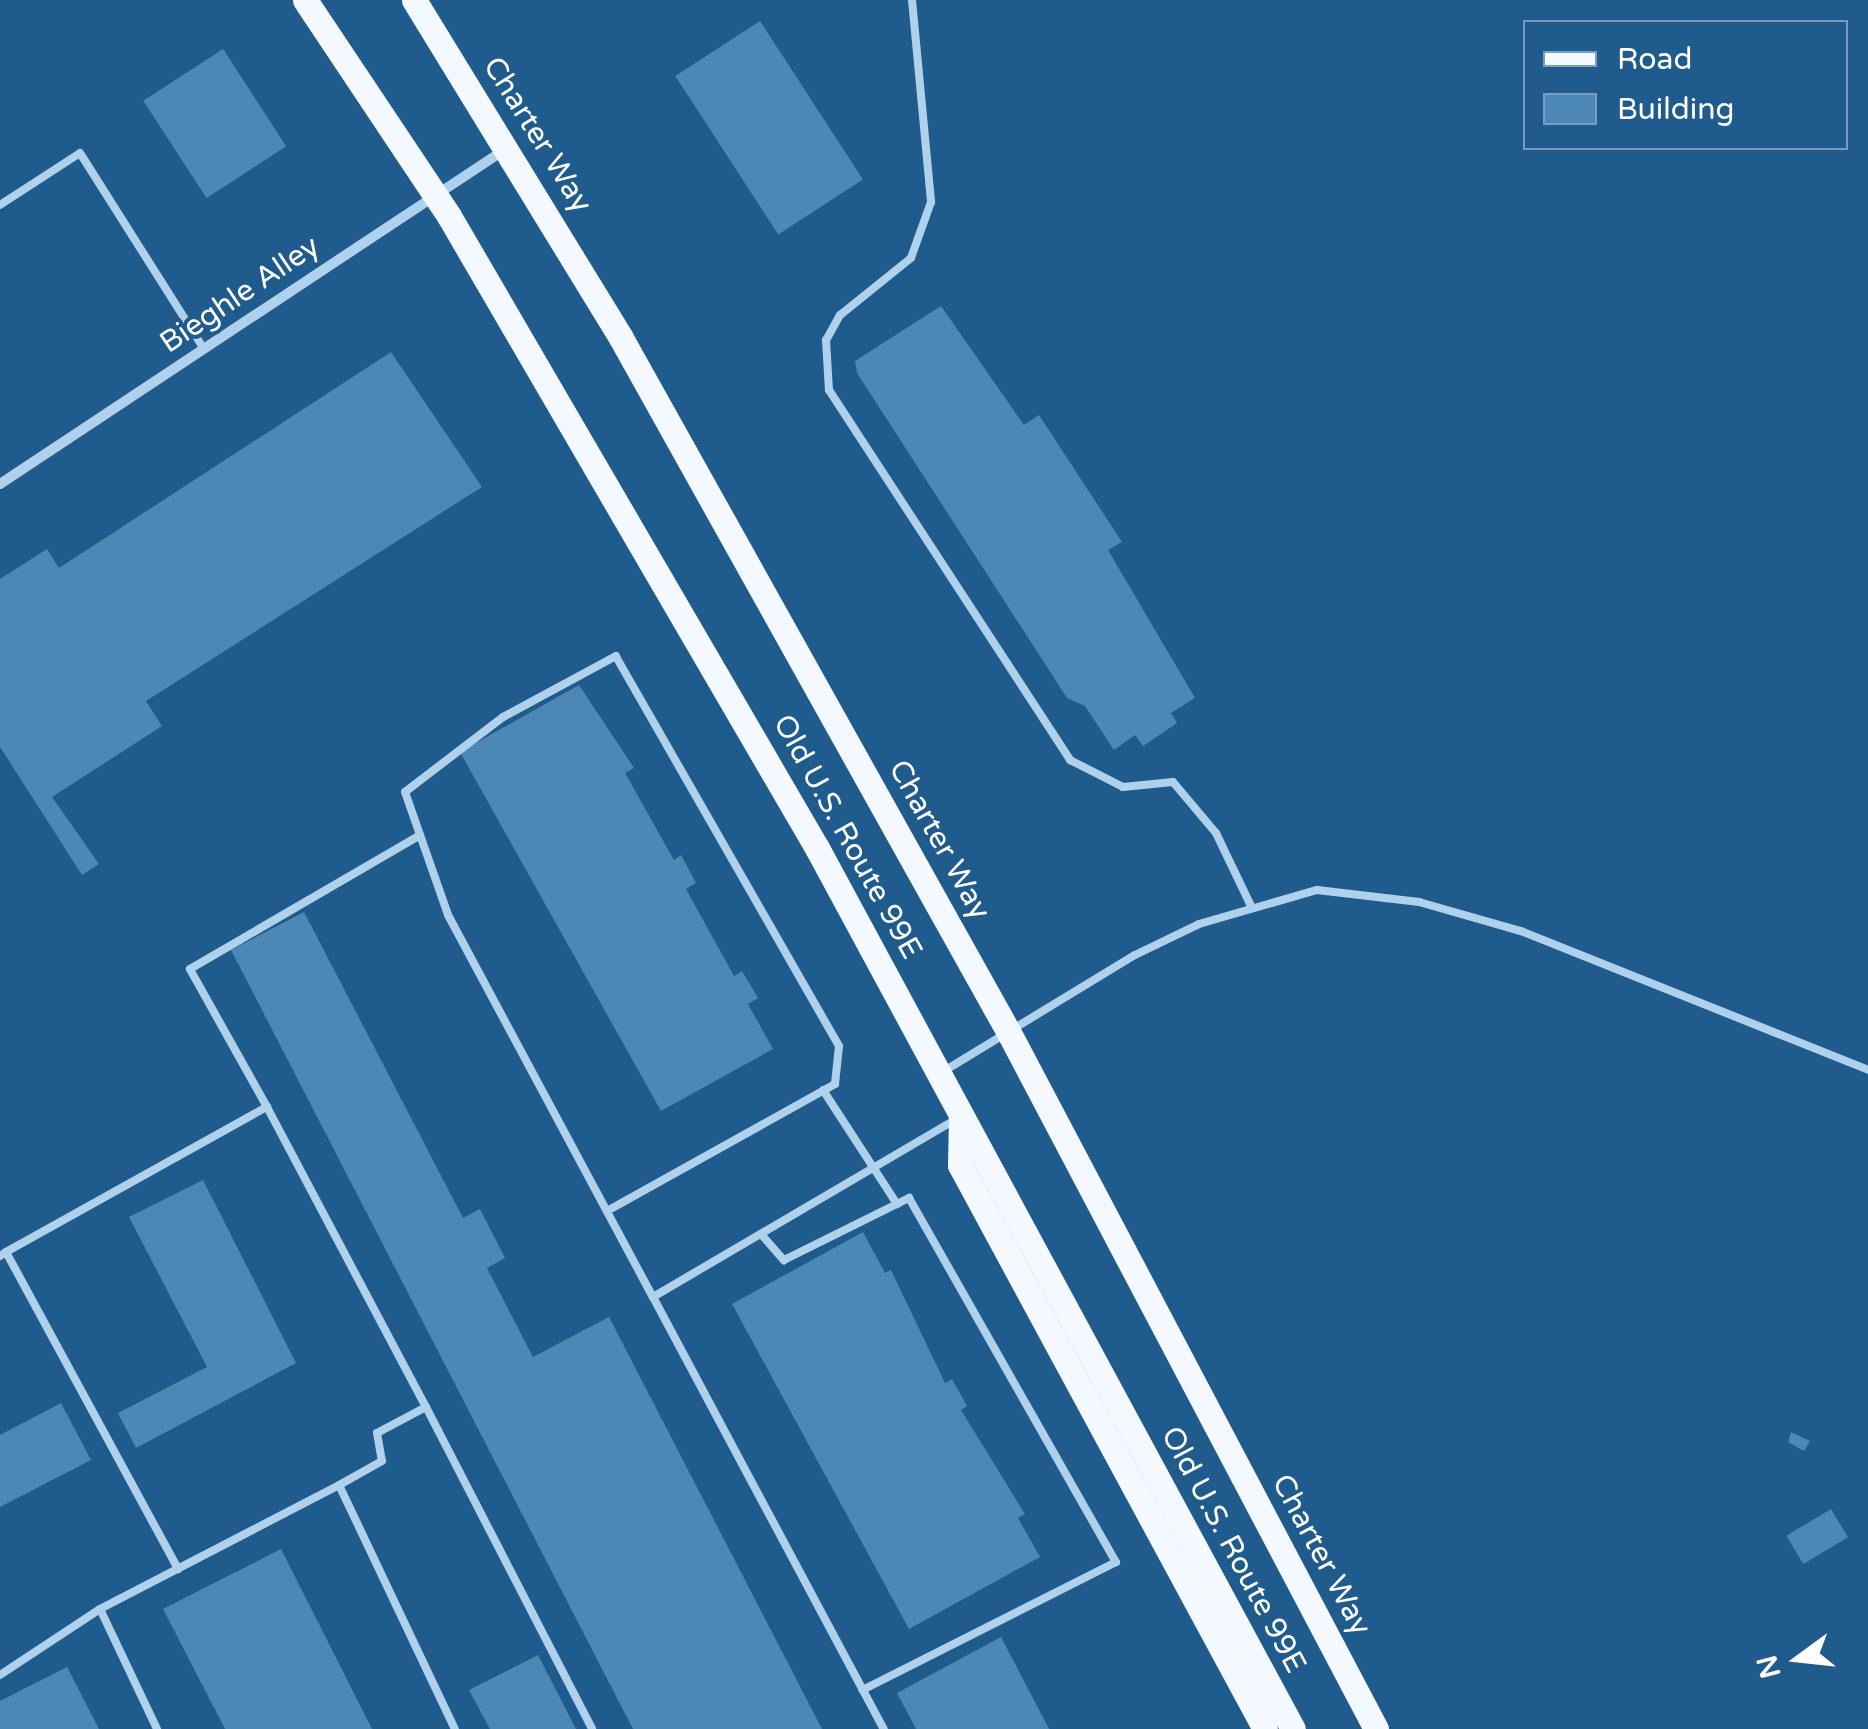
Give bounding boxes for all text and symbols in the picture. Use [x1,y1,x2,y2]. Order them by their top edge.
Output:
legend [1523,20,1848,150]
text: Road [1617,41,1692,78]
street label: Charter Way [475,50,599,220]
text: Building [1617,91,1734,128]
street label: Bieghle Alley [153,228,327,362]
street label: Old U.S. Route 99E [765,709,929,965]
street label: Charter Way [880,754,998,926]
street label: Old U.S. Route 99E [1153,1421,1313,1679]
street label: Charter Way [1264,1468,1378,1642]
north arrow [1748,1609,1848,1709]
text: N [1750,1652,1788,1682]

